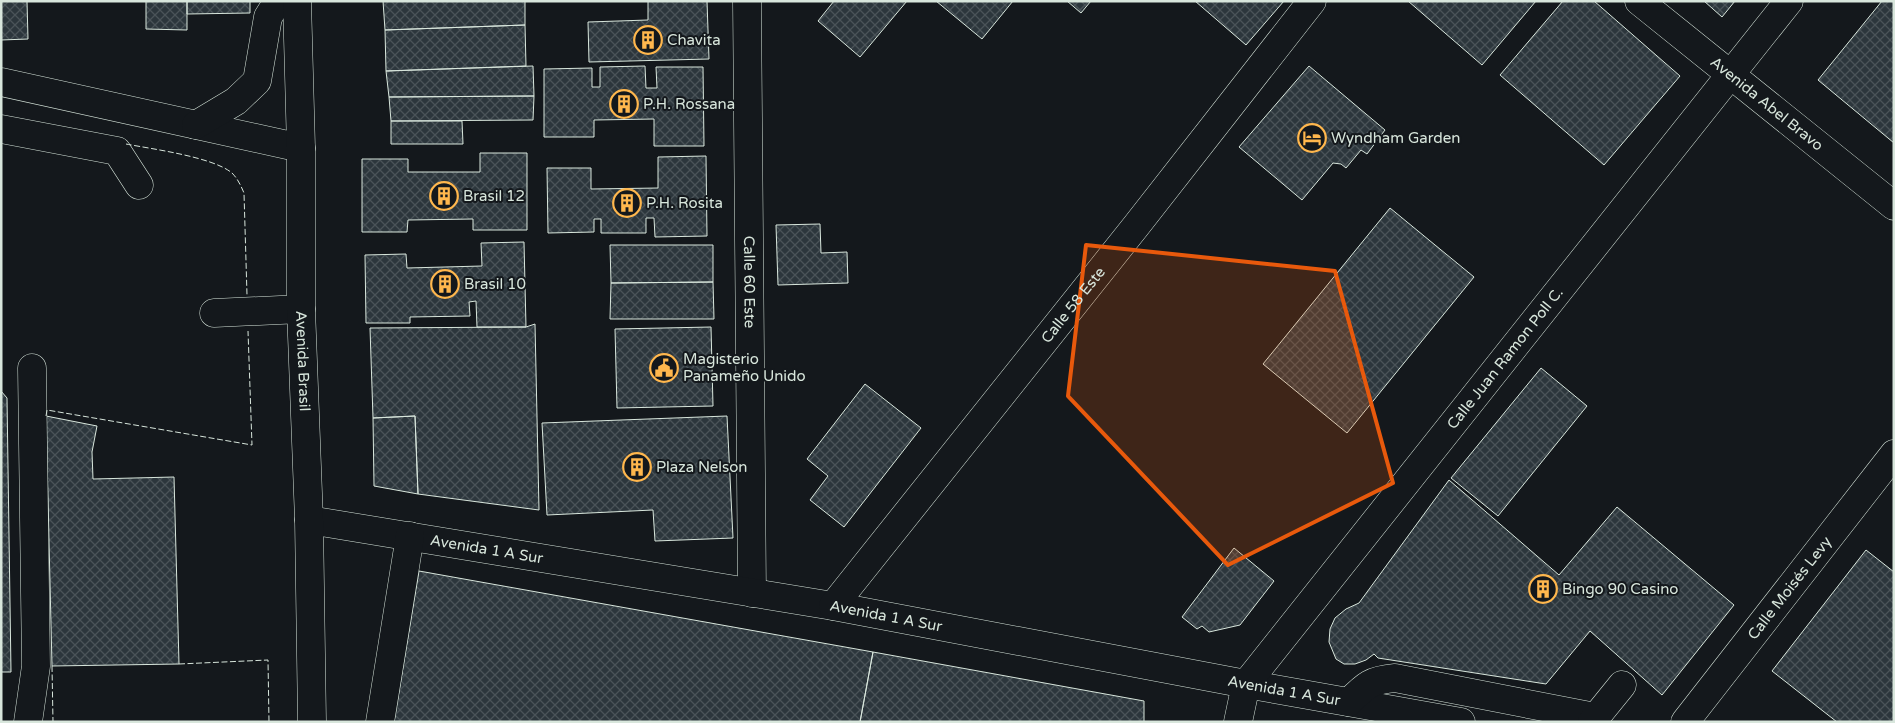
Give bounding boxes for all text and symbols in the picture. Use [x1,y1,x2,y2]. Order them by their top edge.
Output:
building icon: Chavita [633,25,663,55]
place label: Chavita [667,31,721,49]
street label: Avenida Abel Bravo [1707,53,1827,155]
building icon: P.H. Rossana [609,89,639,119]
place label: P.H. Rossana [643,95,735,113]
hotel icon: Wyndham Garden [1297,123,1327,153]
place label: Wyndham Garden [1331,129,1460,147]
building icon: Brasil 12 [429,181,459,211]
place label: Brasil 12 [463,187,525,205]
building icon: P.H. Rosita [612,188,642,218]
place label: P.H. Rosita [646,194,723,212]
street label: Calle 60 Este [740,236,759,328]
street label: Calle 58 Este [1037,263,1109,347]
building icon: Brasil 10 [430,269,460,299]
place label: Brasil 10 [464,275,526,293]
street label: Calle Juan Ramon Poll C. [1443,284,1567,433]
street label: Avenida Brasil [292,310,314,412]
place label: Magisterio Panameño Unido [683,350,806,385]
public building icon: Magisterio Panameño Unido [649,353,679,383]
building icon: Plaza Nelson [622,452,652,482]
place label: Plaza Nelson [656,458,747,476]
street label: Avenida 1 A Sur [429,531,545,567]
street label: Calle Moisés Levy [1744,533,1835,643]
building icon: Bingo 90 Casino [1528,574,1558,604]
place label: Bingo 90 Casino [1562,580,1678,598]
street label: Avenida 1 A Sur [828,597,944,636]
street label: Avenida 1 A Sur [1226,672,1342,710]

